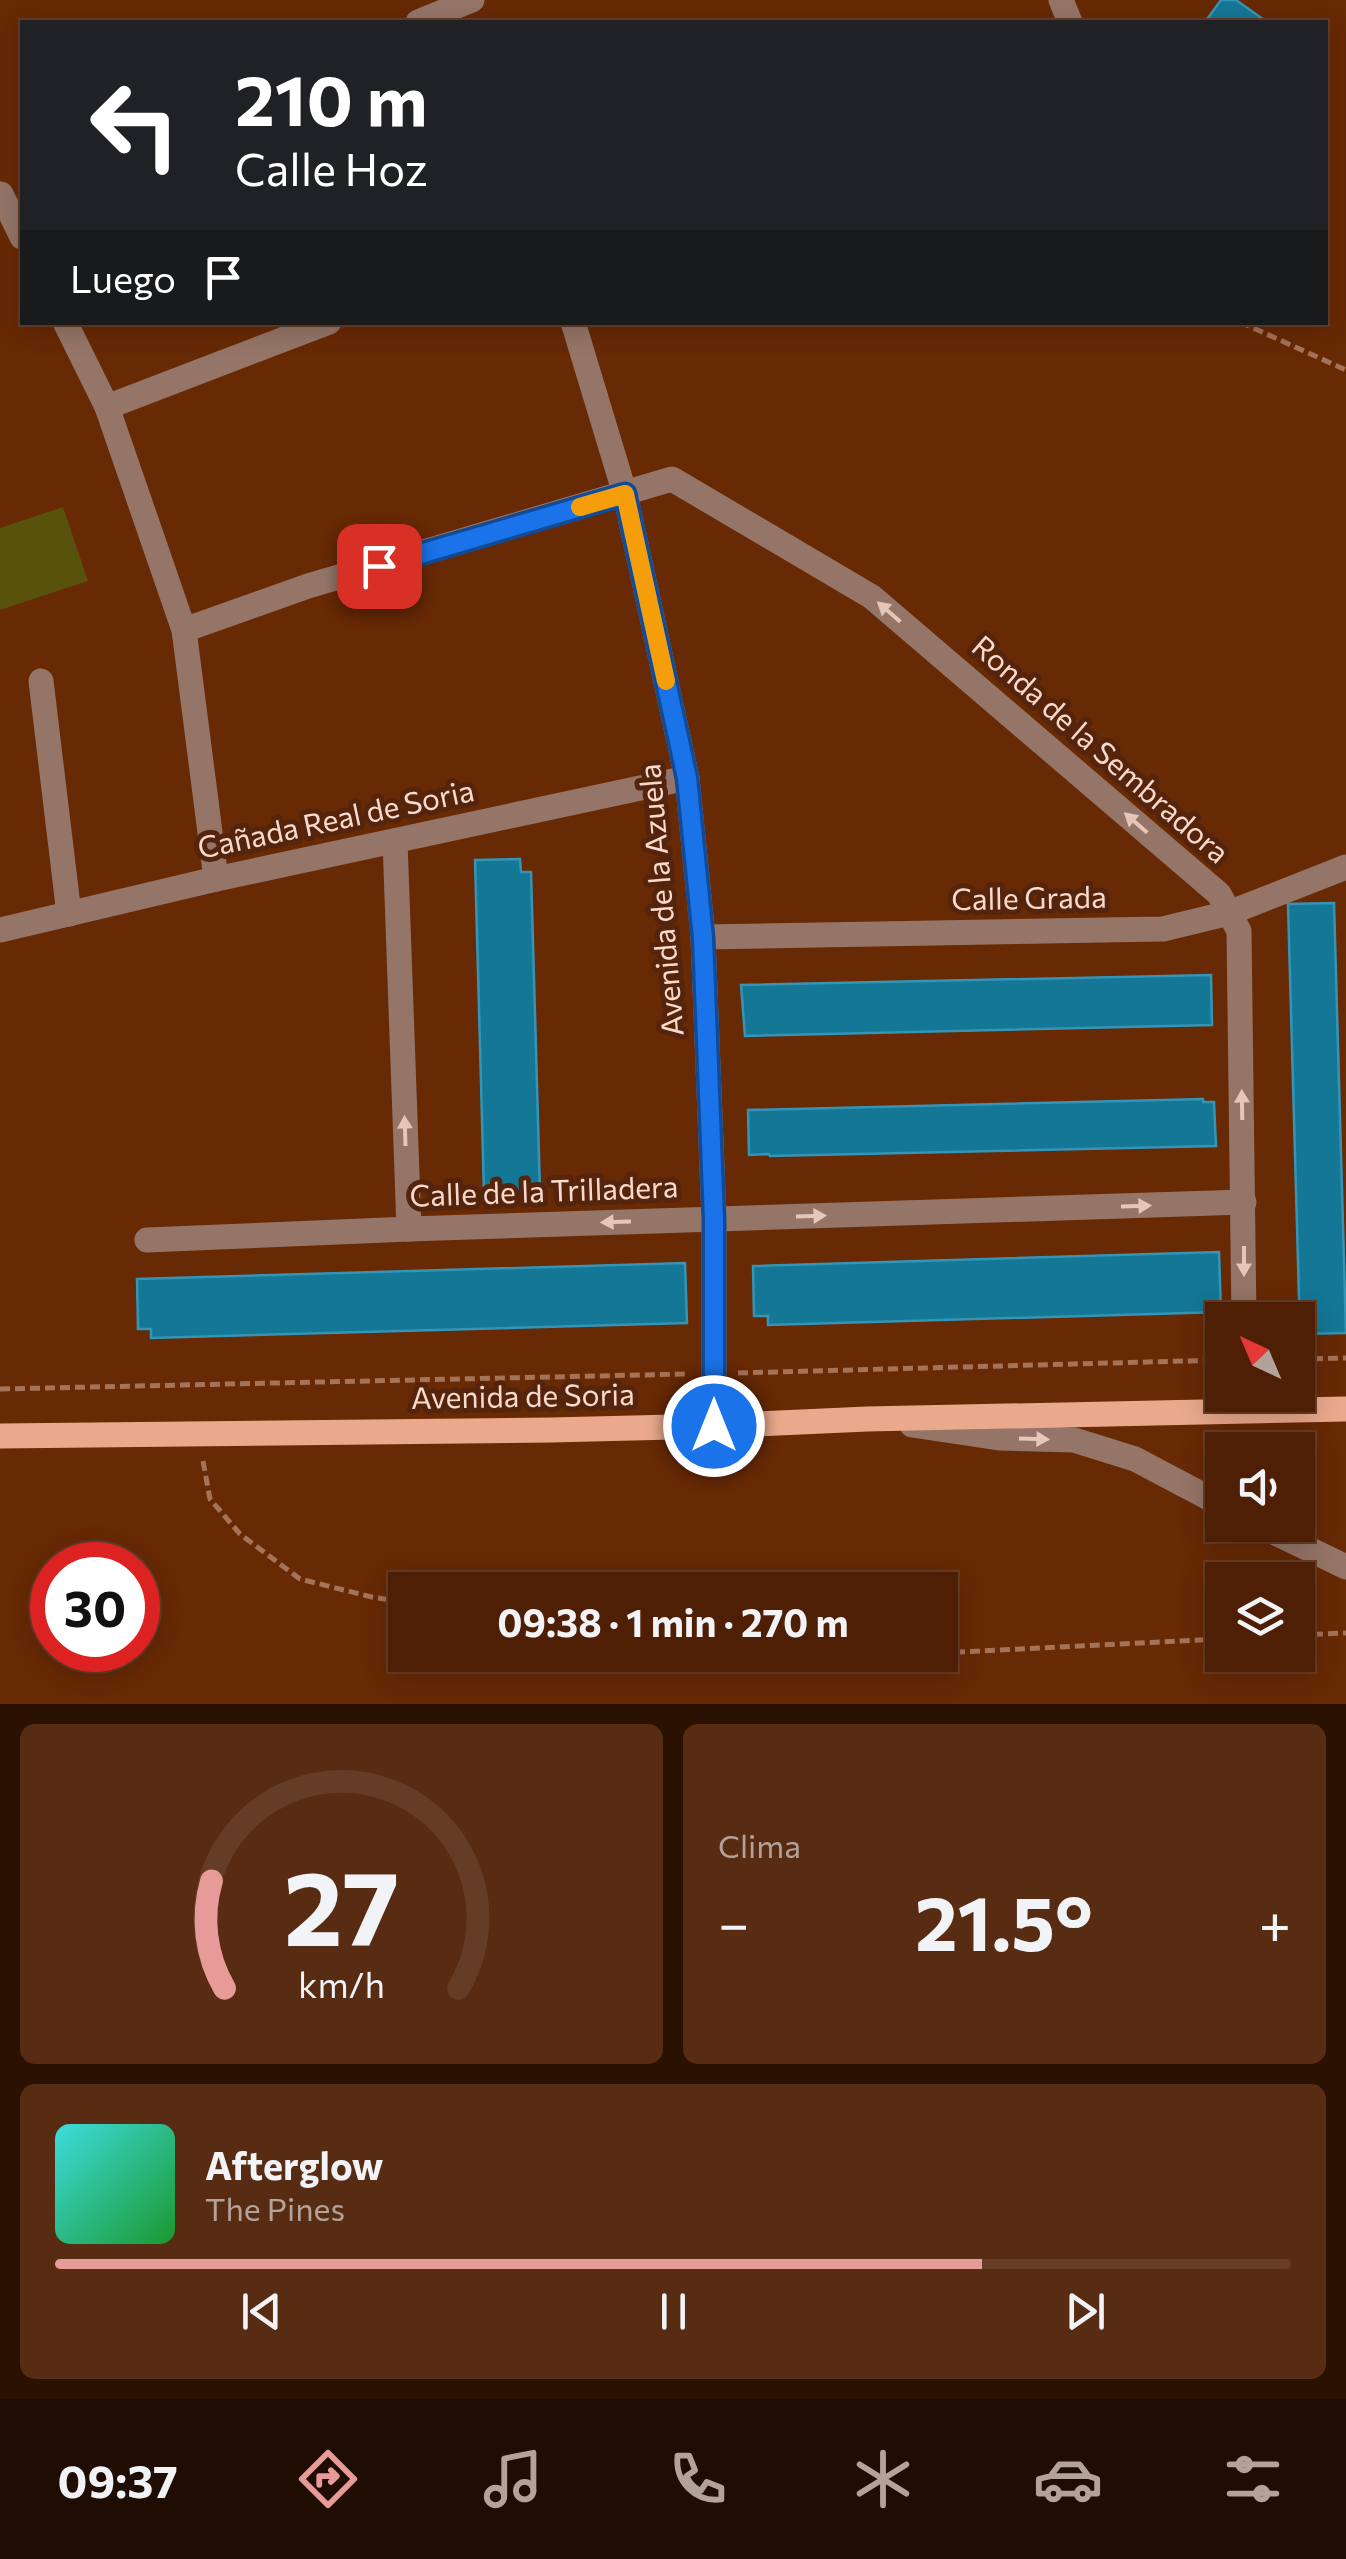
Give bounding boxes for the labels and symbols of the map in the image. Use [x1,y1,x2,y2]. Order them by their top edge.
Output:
pin [337,524,422,609]
one-way arrow [877,601,902,623]
street label: Ronda de la Sembradora [966,626,1238,870]
street label: Avenida de la Azuela [629,762,690,1038]
street label: Cañada Real de Soria [194,770,477,865]
one-way arrow [1124,813,1149,835]
street label: Calle Grada [951,877,1107,916]
one-way arrow [1234,1088,1250,1120]
one-way arrow [397,1115,413,1147]
street label: Calle de la Trilladera [409,1166,679,1213]
one-way arrow [1120,1197,1152,1213]
one-way arrow [796,1207,828,1223]
one-way arrow [600,1215,632,1231]
one-way arrow [1236,1246,1252,1278]
north arrow [1205,1302,1315,1412]
street label: Avenida de Soria [411,1374,635,1415]
position arrow [662,1374,766,1478]
one-way arrow [1018,1431,1050,1447]
speed limit sign: 30 [30,1542,160,1672]

